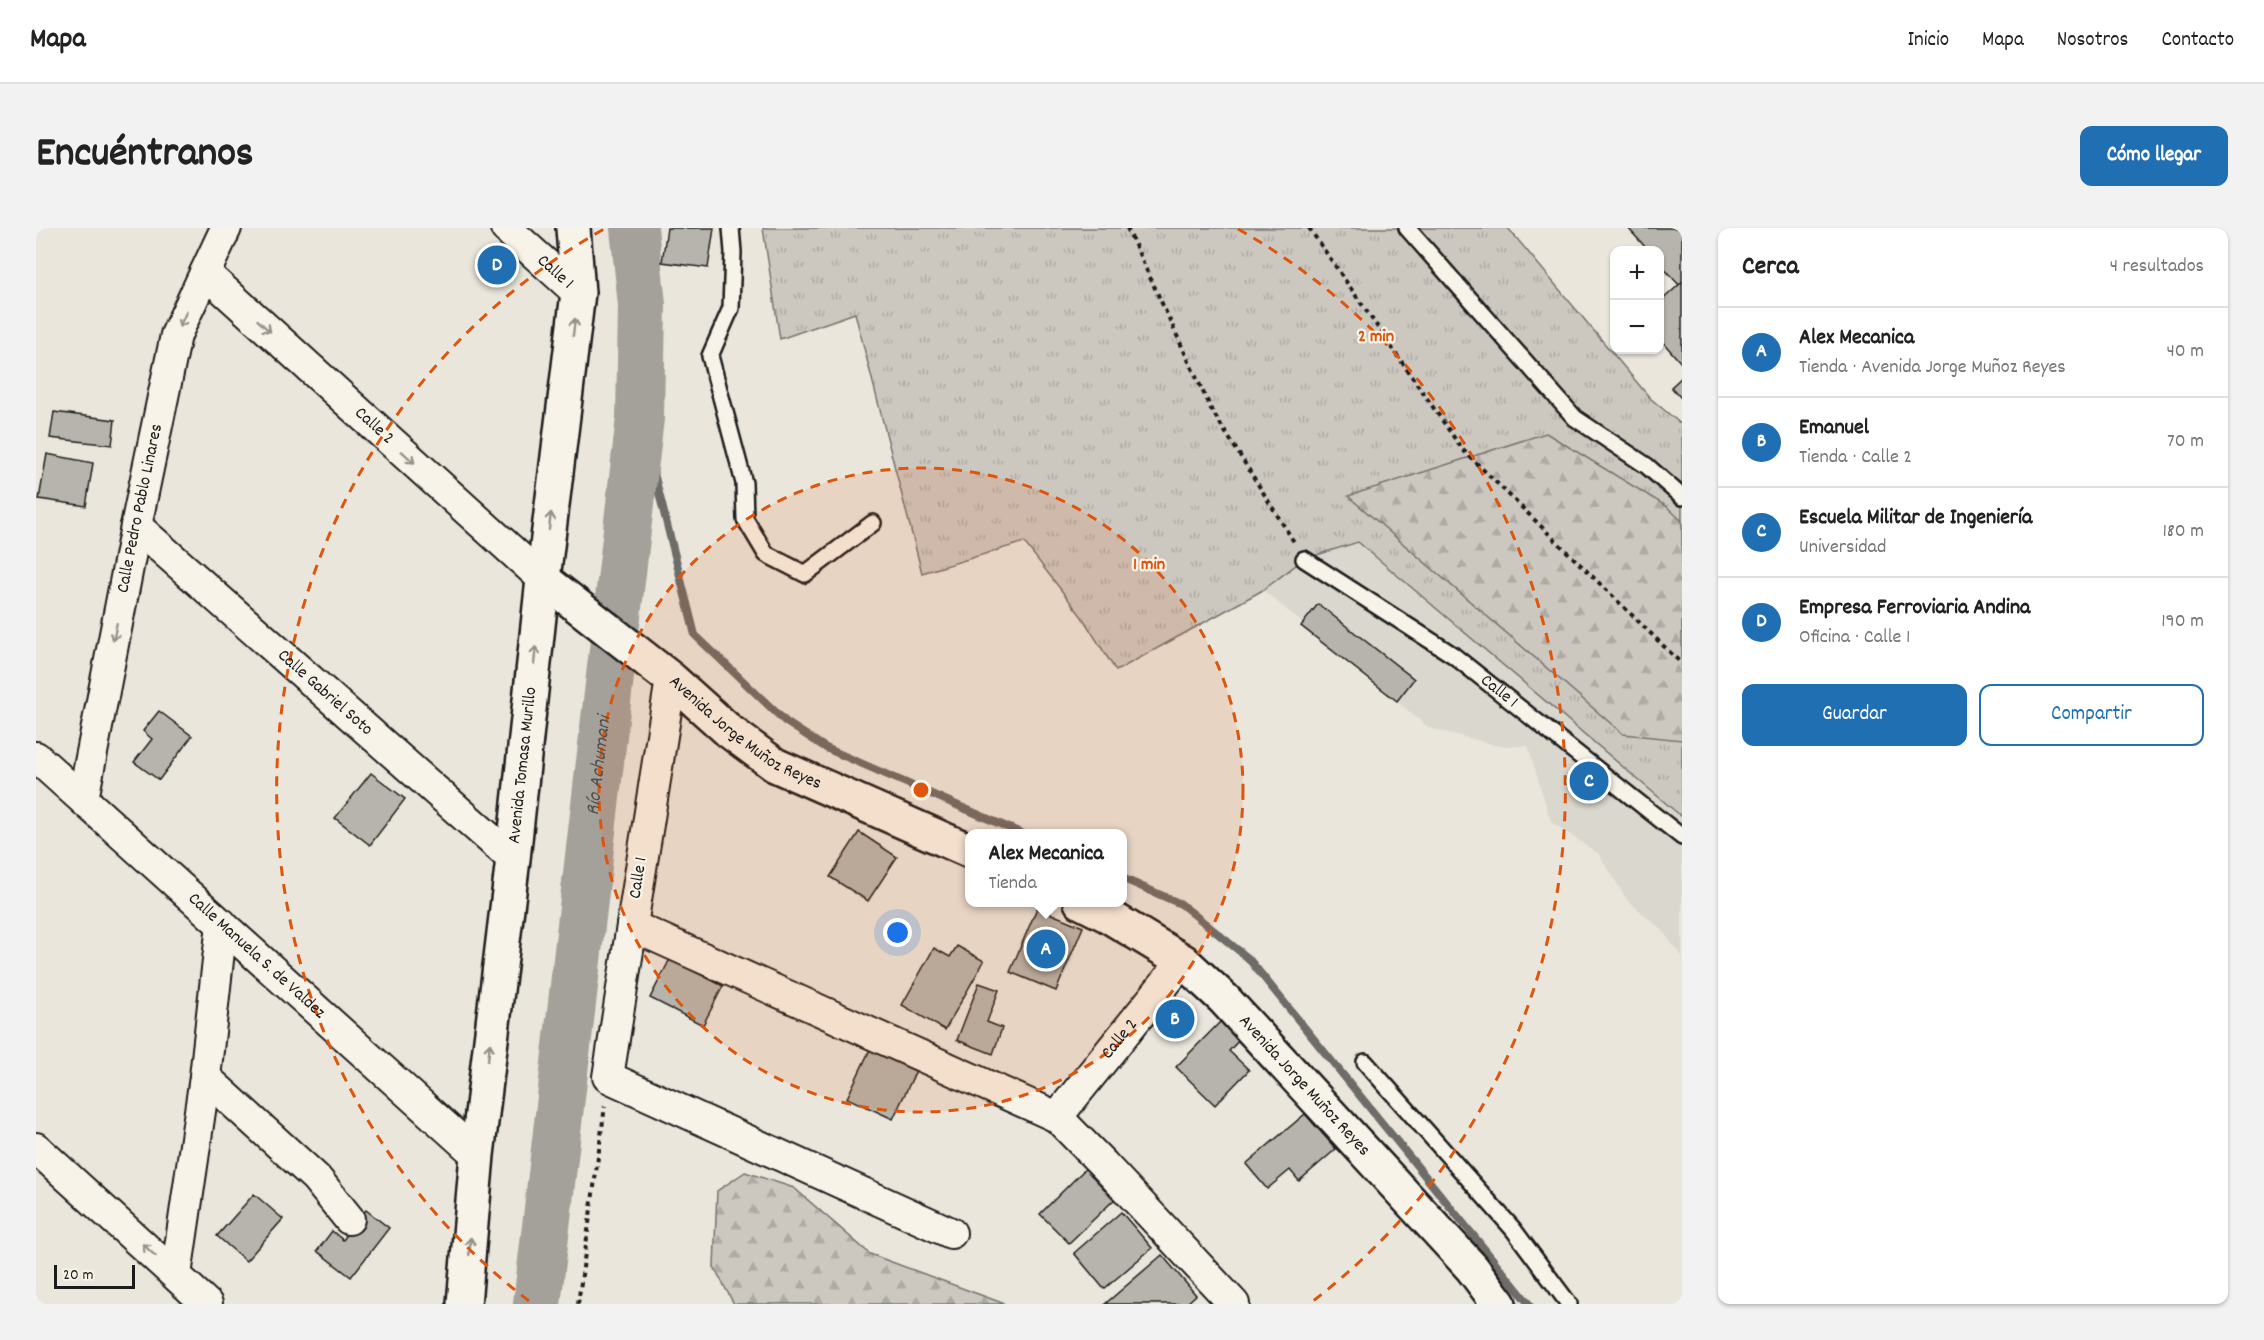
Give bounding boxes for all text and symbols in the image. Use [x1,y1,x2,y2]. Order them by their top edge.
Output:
text: Mapa [30,21,86,61]
text: Inicio [1907,26,1949,56]
text: Mapa [1982,26,2024,56]
text: Nosotros [2057,26,2128,56]
text: Contacto [2161,26,2234,56]
text: Encuéntranos [36,126,254,186]
button: Cómo llegar [2080,126,2228,186]
pin: D [478,243,516,288]
map controls [1610,246,1664,354]
button: + [1610,246,1664,300]
street label: Calle 1 [531,249,579,296]
text: Cerca [1742,249,1799,286]
text: 4 resultados [2110,253,2204,281]
button: − [1610,300,1664,354]
one-way arrow [177,310,189,328]
one-way arrow [568,318,579,338]
one-way arrow [256,319,271,333]
text: Alex Mecanica [1799,323,1914,354]
text: 2 min [1358,325,1394,350]
text: A [1756,338,1767,366]
text: 40 m [2166,338,2204,366]
text: Tienda · Avenida Jorge Muñoz Reyes [1799,354,2066,382]
street label: Calle 2 [349,401,399,451]
text: Emanuel [1799,413,1869,444]
street label: Calle Pedro Pablo Linares [111,422,170,595]
text: B [1757,428,1766,456]
text: 70 m [2167,428,2204,456]
text: Tienda · Calle 2 [1799,444,1912,472]
one-way arrow [401,450,416,464]
text: Escuela Militar de Ingeniería [1799,503,2032,534]
one-way arrow [545,511,556,531]
text: C [1757,518,1766,546]
text: 180 m [2162,518,2204,546]
text: Universidad [1799,534,1886,562]
text: 1 min [1133,553,1165,578]
text: Empresa Ferroviaria Andina [1799,593,2030,624]
text: D [1756,608,1767,636]
text: 190 m [2161,608,2204,636]
one-way arrow [109,622,120,642]
text: Oficina · Calle 1 [1799,624,1910,652]
street label: Calle Gabriel Soto [272,644,378,742]
one-way arrow [530,645,541,665]
street label: Calle 1 [1475,669,1523,714]
street label: Avenida Jorge Muñoz Reyes [663,670,825,796]
button: Guardar [1742,684,1967,746]
button: Compartir [1979,684,2204,746]
street label: Avenida Tomasa Murillo [502,686,544,845]
water label: Río Achumani [580,711,620,817]
pin: C [1570,758,1608,804]
centre of rings [911,780,931,800]
popup [965,829,1127,907]
text: Alex Mecanica [988,839,1104,870]
street label: Calle 1 [623,855,655,901]
text: Tienda [988,870,1037,898]
street label: Calle Manuela S. de Valdez [182,887,331,1025]
your location [883,918,912,947]
pin: A [1026,926,1066,972]
pin: B [1156,996,1194,1042]
street label: Avenida Jorge Muñoz Reyes [1232,1010,1376,1162]
street label: Calle 2 [1096,1014,1144,1065]
one-way arrow [484,1042,495,1062]
one-way arrow [465,1236,476,1256]
one-way arrow [142,1243,157,1257]
scale bar [54,1262,135,1290]
text: 20 m [63,1264,93,1287]

